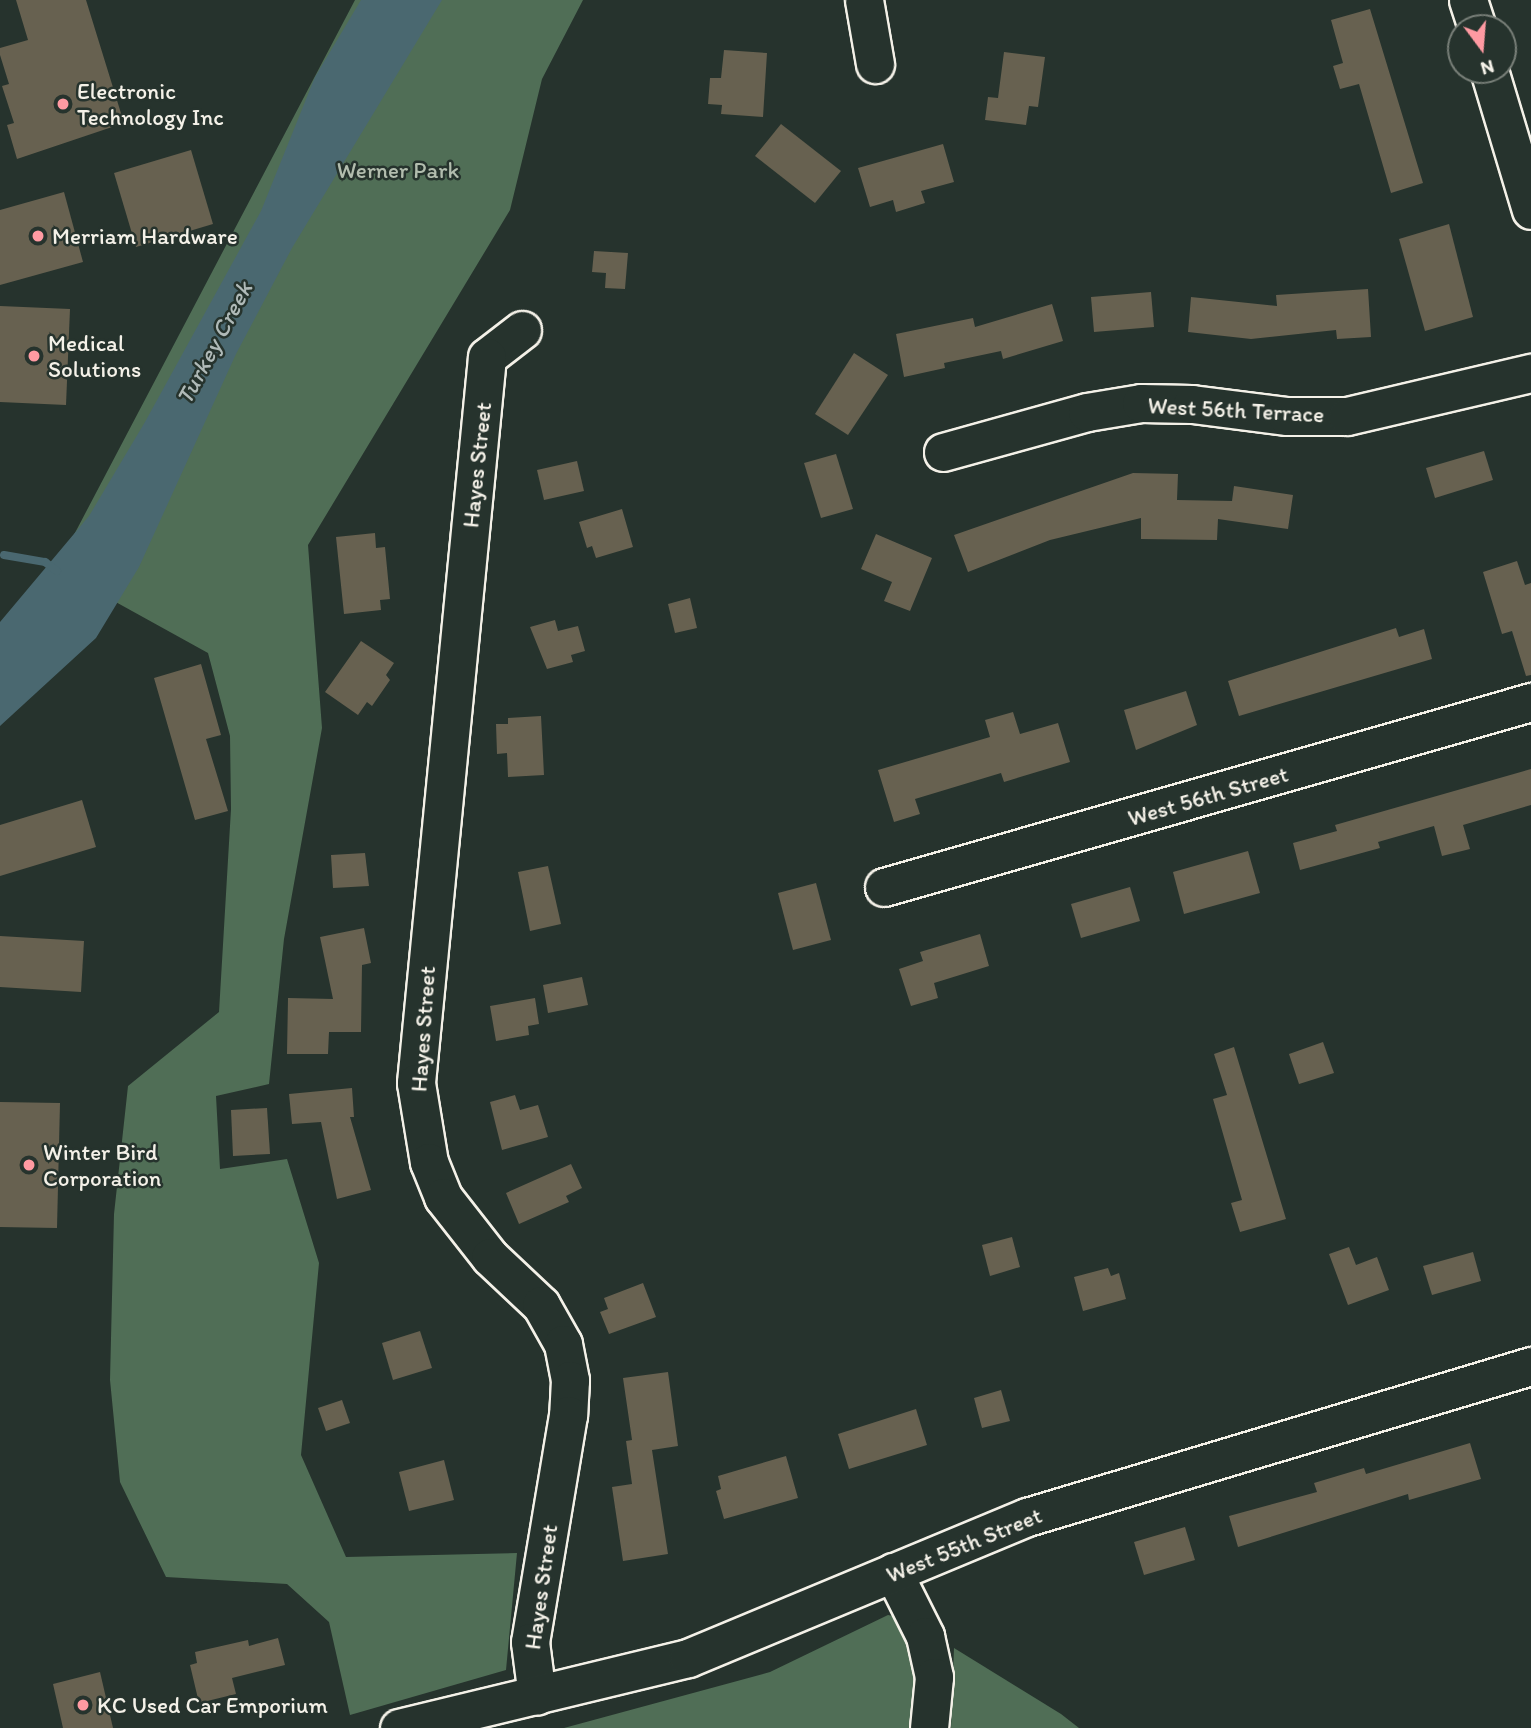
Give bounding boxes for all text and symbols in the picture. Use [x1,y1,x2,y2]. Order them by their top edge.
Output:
north arrow [1447,14,1517,84]
text: N [1478,55,1497,81]
place label: Electronic Technology Inc [77,77,224,131]
marker: Electronic Technology Inc [55,96,71,112]
park label: Werner Park [337,156,459,184]
place label: Merriam Hardware [52,222,238,250]
marker: Merriam Hardware [30,228,46,244]
water label: Turkey Creek [170,277,258,409]
place label: Medical Solutions [48,329,141,383]
marker: Medical Solutions [26,348,42,364]
street label: West 56th Terrace [1147,392,1325,428]
street label: Hayes Street [457,401,497,529]
street label: West 56th Street [1125,760,1291,832]
street label: Hayes Street [405,965,441,1093]
place label: Winter Bird Corporation [43,1138,161,1192]
marker: Winter Bird Corporation [21,1157,37,1173]
street label: West 55th Street [883,1501,1045,1589]
street label: Hayes Street [519,1523,563,1651]
place label: KC Used Car Emporium [97,1691,329,1719]
marker: KC Used Car Emporium [75,1697,91,1713]

